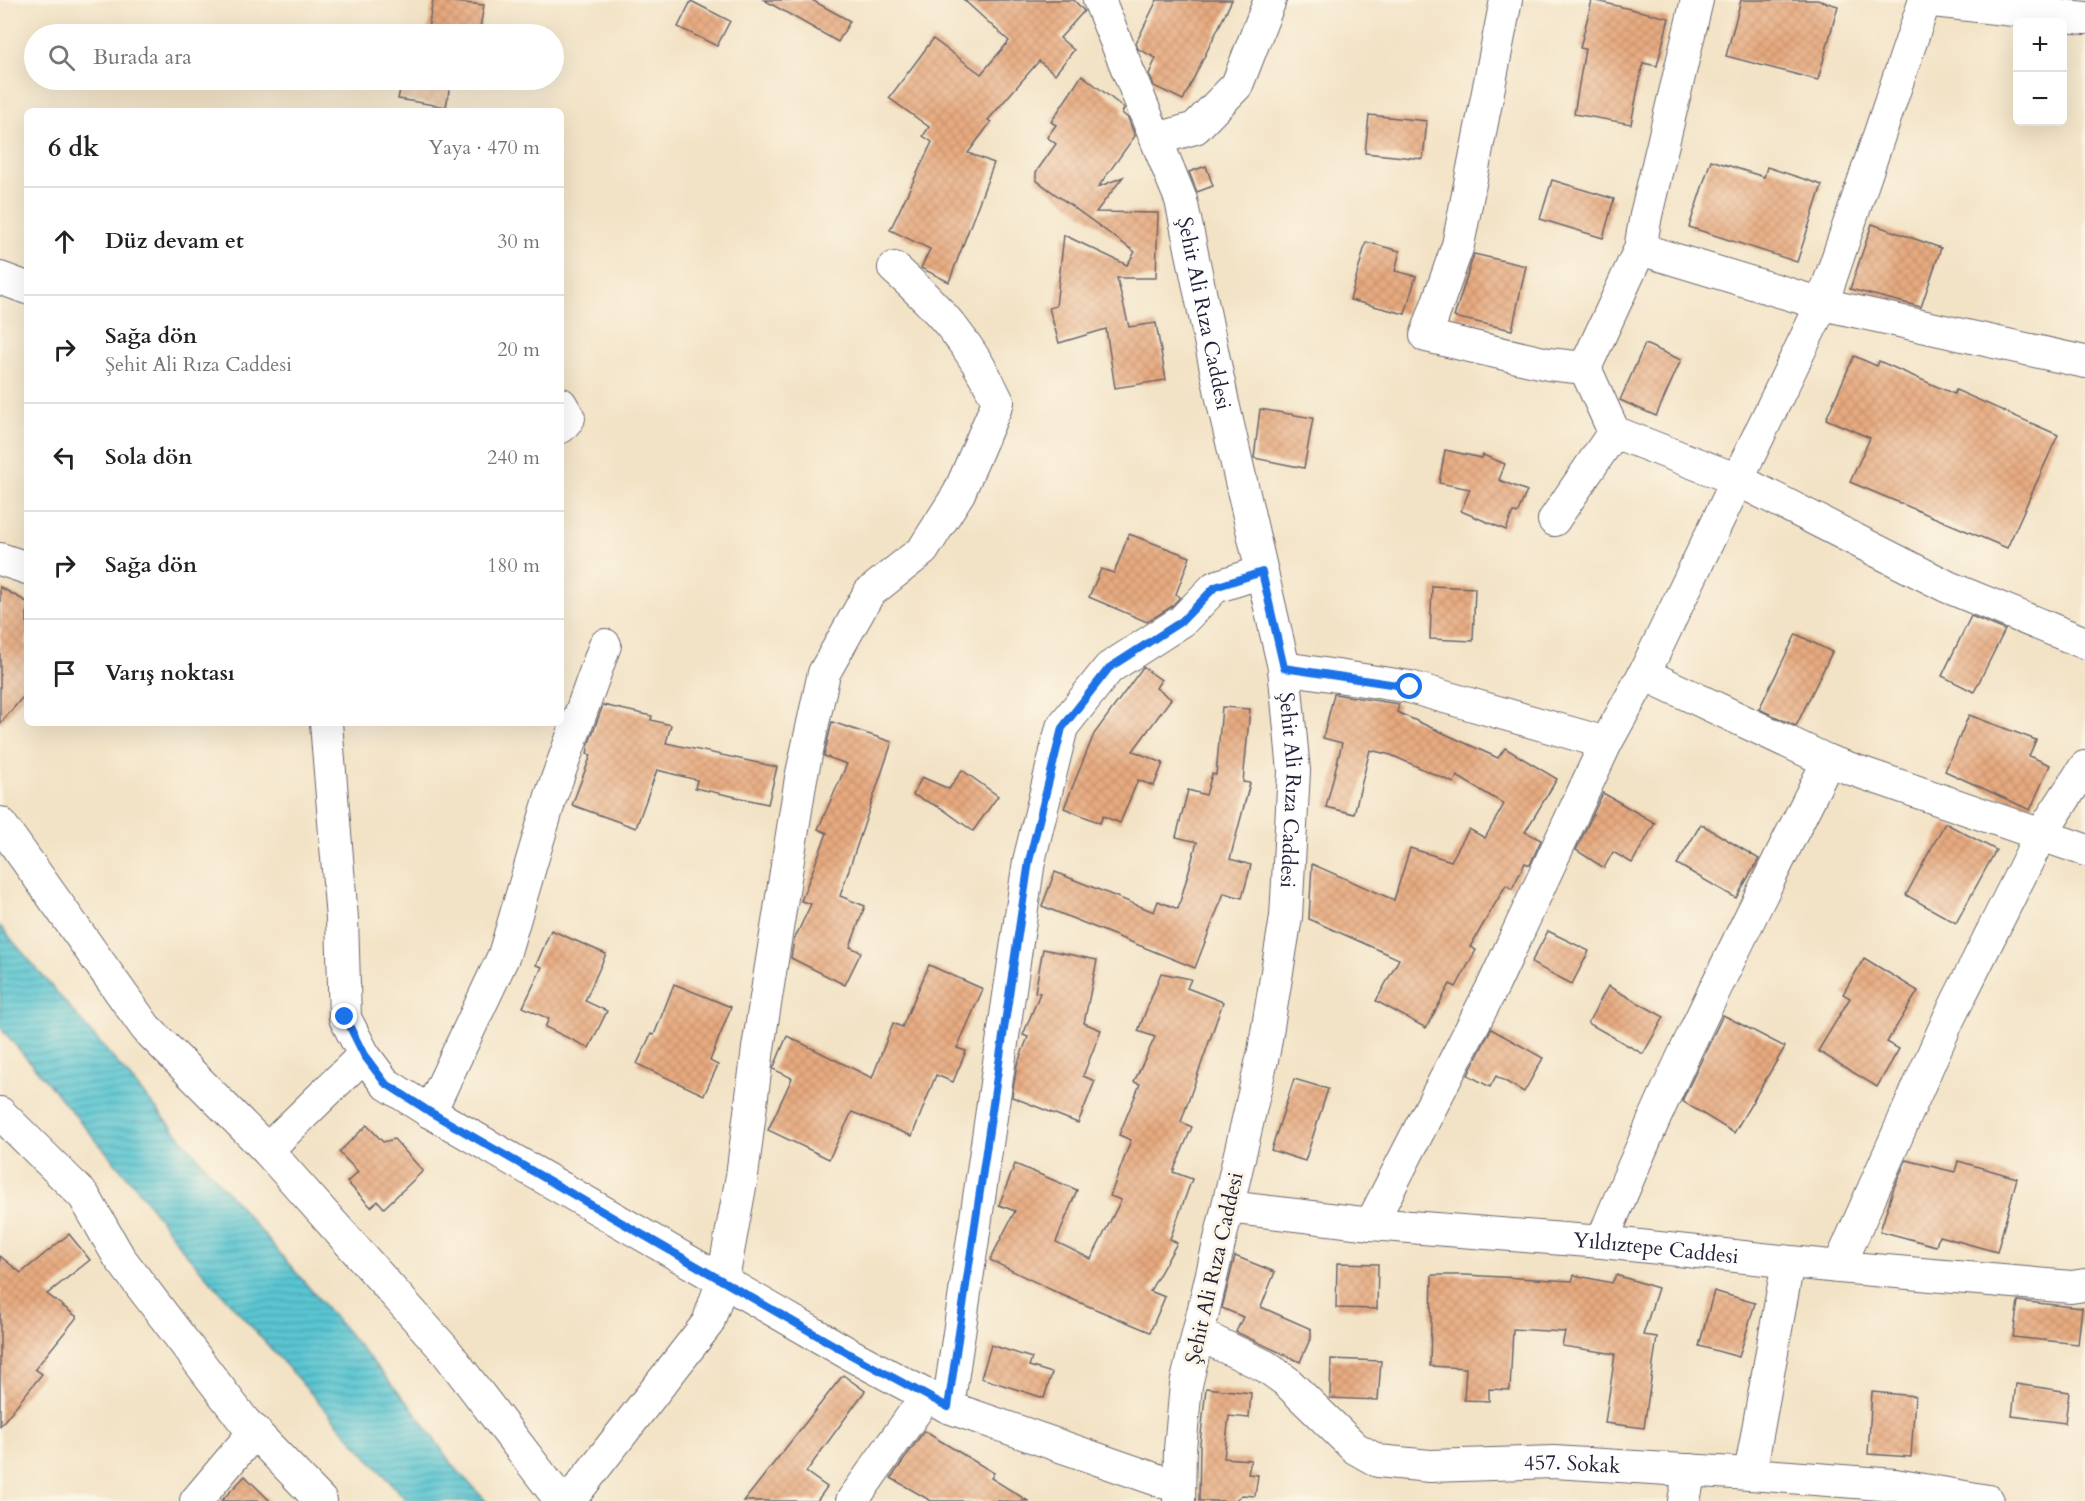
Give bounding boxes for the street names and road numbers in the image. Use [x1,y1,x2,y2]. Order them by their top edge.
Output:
street label: Şehit Ali Rıza Caddesi [1170,215,1238,413]
street label: Şehit Ali Rıza Caddesi [1271,691,1308,889]
street label: Şehit Ali Rıza Caddesi [1178,1169,1251,1367]
street label: Yıldıztepe Caddesi [1572,1226,1740,1271]
street label: 457. Sokak [1523,1448,1622,1481]

